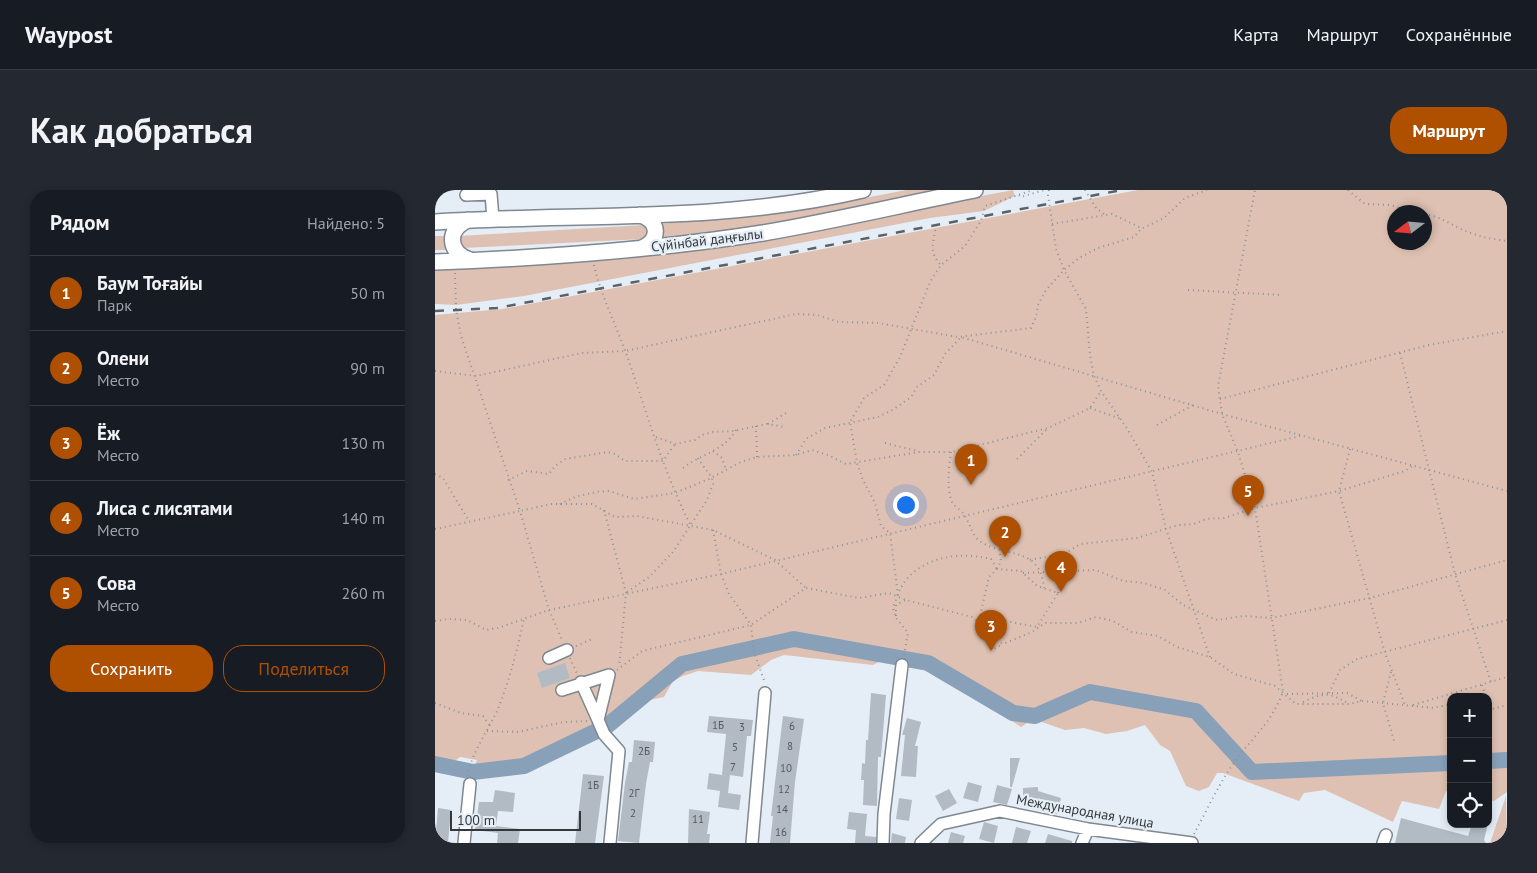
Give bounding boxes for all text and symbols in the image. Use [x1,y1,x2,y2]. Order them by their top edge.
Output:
text: Waypost [25,19,112,50]
text: Карта [1233,23,1279,46]
text: Маршрут [1307,23,1378,46]
text: Сохранённые [1406,23,1512,46]
text: Как добраться [30,107,253,153]
button: Маршрут [1390,107,1507,154]
north arrow [1387,205,1432,250]
text: Рядом [50,209,109,236]
text: Найдено: 5 [307,213,385,233]
street label: Сүйінбай даңғылы [650,224,764,256]
text: Баум Тоғайы [97,271,203,295]
text: 1 [61,283,71,303]
text: 50 m [350,283,385,303]
text: Парк [97,295,132,315]
text: Олени [97,346,149,370]
text: 2 [61,358,71,378]
text: 90 m [350,358,385,378]
text: Место [97,370,139,390]
text: Ёж [97,421,120,445]
text: 3 [61,433,71,453]
text: 130 m [342,433,385,453]
pin: 1 [955,444,987,485]
text: Место [97,445,139,465]
pin: 5 [1232,475,1264,516]
your location [893,492,919,518]
text: Лиса с лисятами [97,496,233,520]
text: 4 [61,508,71,528]
text: 140 m [342,508,385,528]
pin: 2 [989,516,1021,557]
text: Место [97,520,139,540]
pin: 4 [1045,551,1077,592]
text: Сова [97,571,136,595]
text: 5 [61,583,71,603]
text: 260 m [342,583,385,603]
text: Место [97,595,139,615]
pin: 3 [975,610,1007,651]
button: Сохранить [50,645,213,692]
button: Поделиться [223,645,385,692]
map controls [1447,693,1492,828]
button: + [1447,693,1492,738]
house number: 1Б [712,718,724,732]
house number: 6 [789,719,795,733]
house number: 3 [739,720,745,734]
button: − [1447,738,1492,783]
house number: 8 [787,739,793,753]
house number: 5 [732,740,738,754]
house number: 2Б [638,744,650,758]
house number: 7 [730,760,736,774]
house number: 10 [780,761,792,775]
house number: 1Б [587,778,599,792]
house number: 12 [778,782,790,796]
button: locate [1447,783,1492,828]
house number: 2Г [629,786,641,800]
street label: Международная улица [1015,790,1155,832]
house number: 14 [776,802,788,816]
house number: 2 [630,806,636,820]
scale bar [450,808,581,831]
text: 100 m [457,811,495,829]
house number: 11 [692,812,704,826]
house number: 16 [775,825,787,839]

